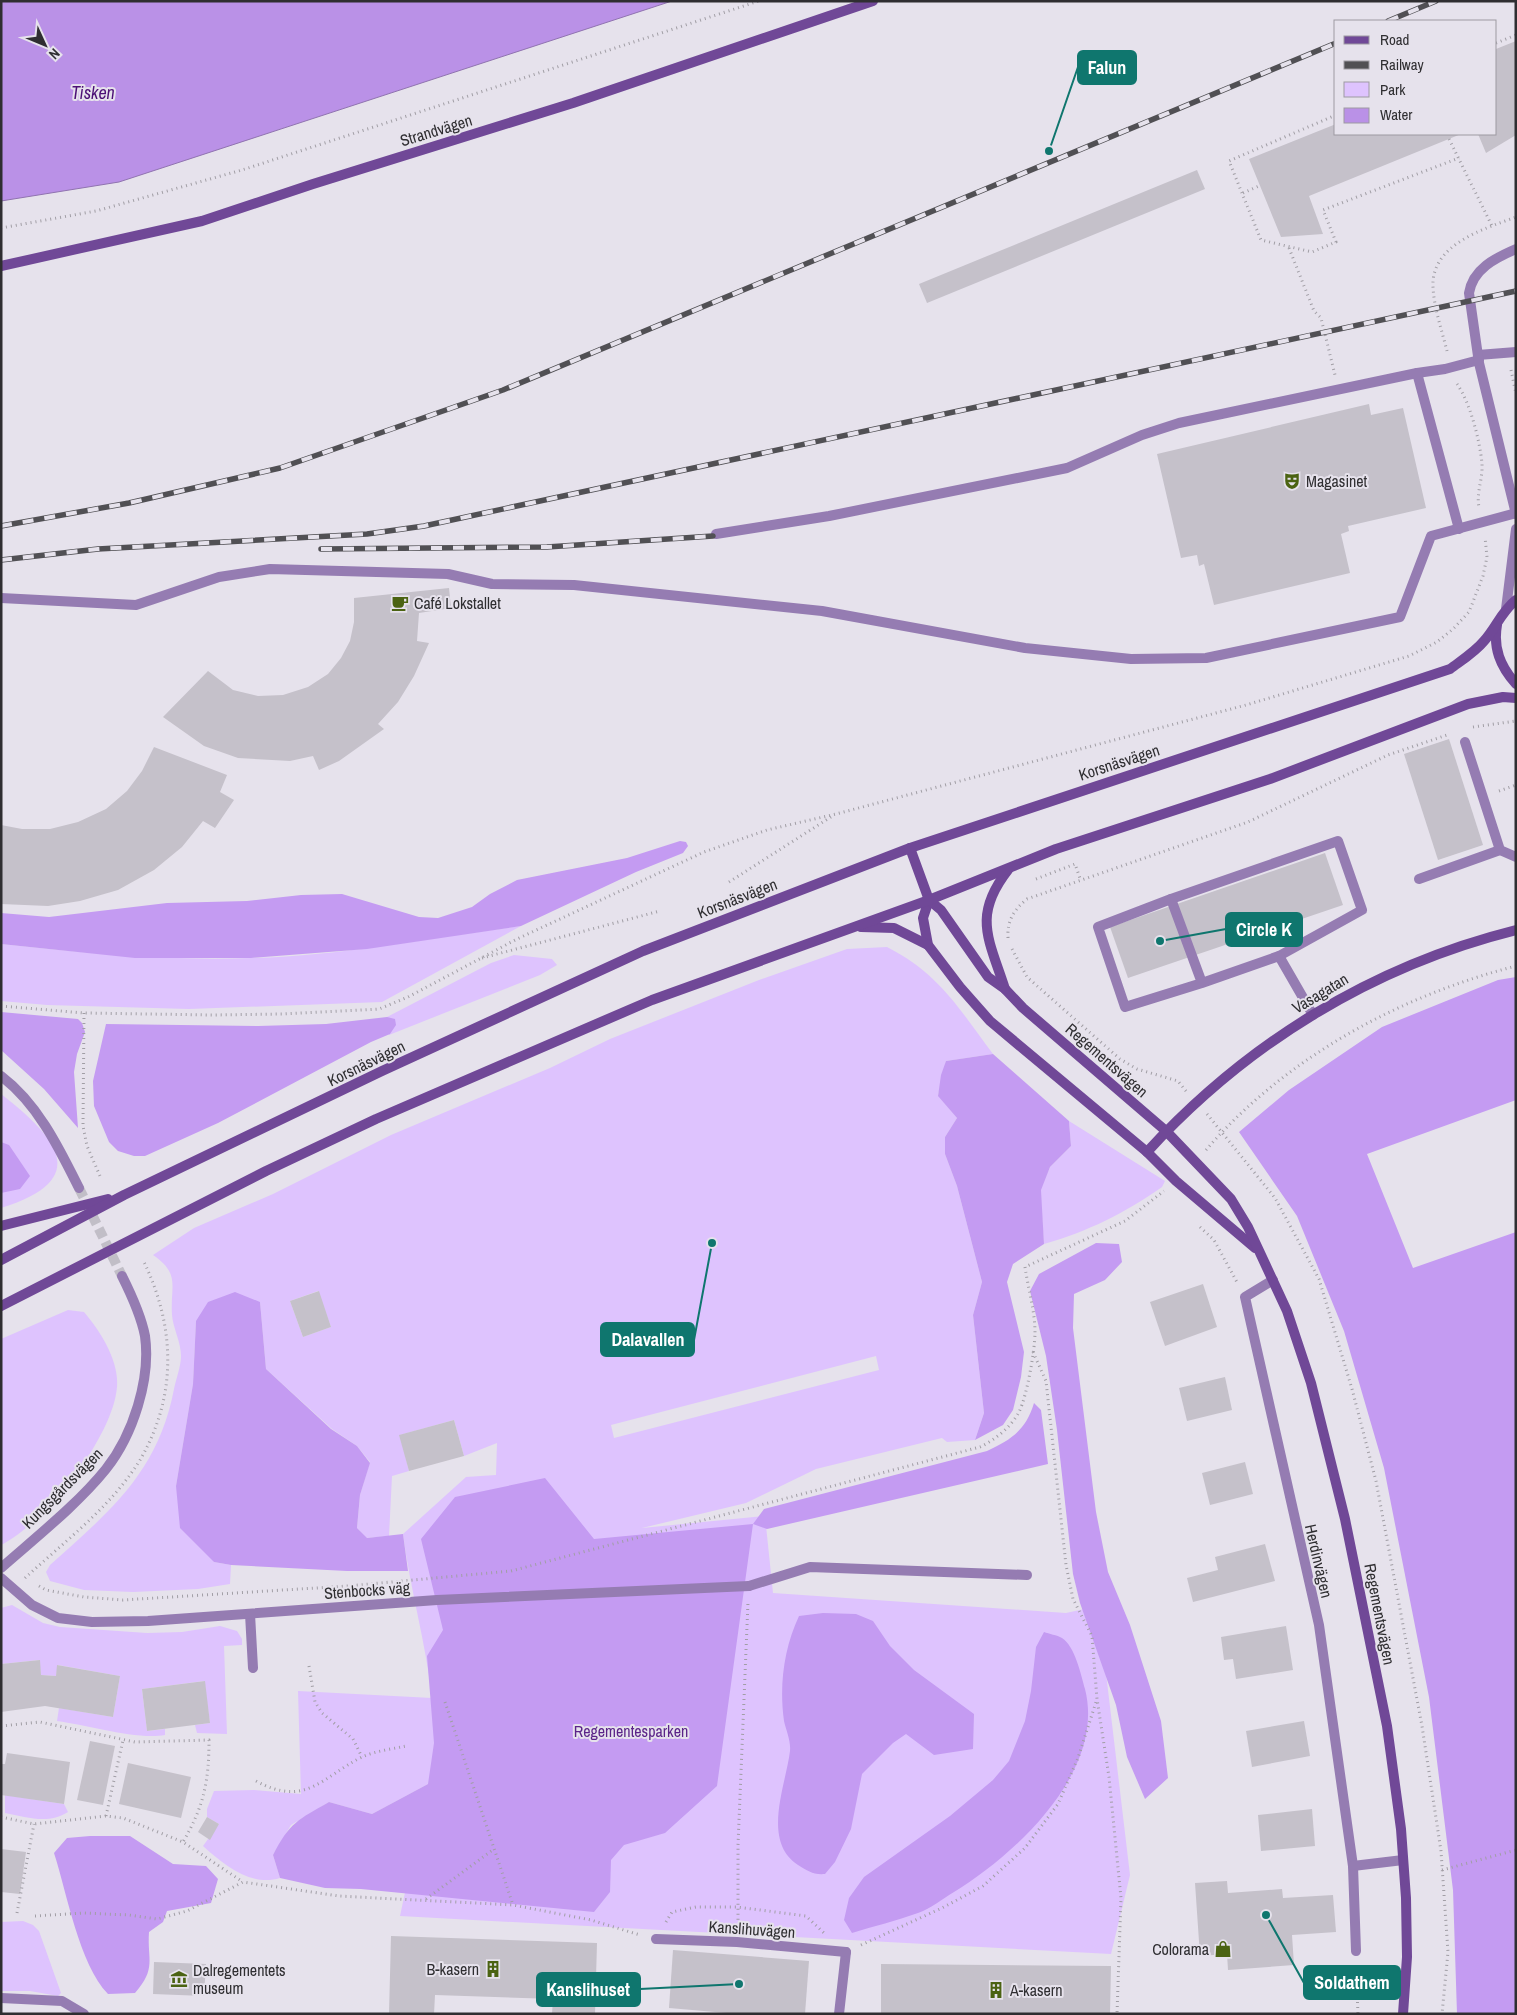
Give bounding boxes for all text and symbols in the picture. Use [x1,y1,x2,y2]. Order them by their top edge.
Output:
north arrow [20,20,70,70]
legend [1334,20,1497,135]
text: Road [1380,29,1409,50]
text: N [45,45,64,63]
callout: Falun [1078,51,1136,84]
text: Railway [1380,54,1425,75]
text: Falun [1088,55,1126,80]
text: Park [1380,79,1406,100]
water label: Tisken [71,80,115,105]
text: Water [1380,104,1412,125]
street label: Strandvägen [397,109,475,151]
place label: Magasinet [1306,470,1368,492]
theatre icon: Magasinet [1282,471,1302,491]
place label: Café Lokstallet [414,592,501,614]
cafe icon: Café Lokstallet [390,593,410,613]
street label: Korsnäsvägen [1076,739,1162,785]
street label: Korsnäsvägen [694,873,780,923]
callout: Circle K [1226,913,1302,946]
text: Circle K [1236,917,1292,942]
street label: Vasagatan [1288,968,1352,1018]
street label: Regementsvägen [1061,1018,1153,1102]
street label: Korsnäsvägen [323,1035,409,1091]
callout: Dalavallen [601,1323,694,1356]
text: Dalavallen [611,1327,685,1352]
street label: Kungsgårdsvägen [17,1443,107,1533]
street label: Herdinvägen [1300,1522,1338,1600]
street label: Regementsvägen [1359,1561,1401,1667]
street label: Stenbocks väg [323,1576,411,1604]
park label: Regementesparken [574,1720,688,1742]
street label: Kanslihuvägen [708,1915,796,1943]
place label: Colorama [1152,1938,1210,1960]
shop icon: Colorama [1213,1939,1233,1959]
place label: B-kasern [427,1958,479,1980]
place label: Dalregementets museum [193,1959,286,1999]
building icon: B-kasern [483,1959,503,1979]
callout: Soldathem [1304,1966,1400,1999]
museum icon: Dalregementets museum [169,1969,189,1989]
text: Soldathem [1314,1970,1390,1995]
callout: Kanslihuset [537,1973,640,2006]
text: Kanslihuset [546,1977,630,2002]
place label: A-kasern [1009,1979,1063,2001]
building icon: A-kasern [986,1980,1006,2000]

